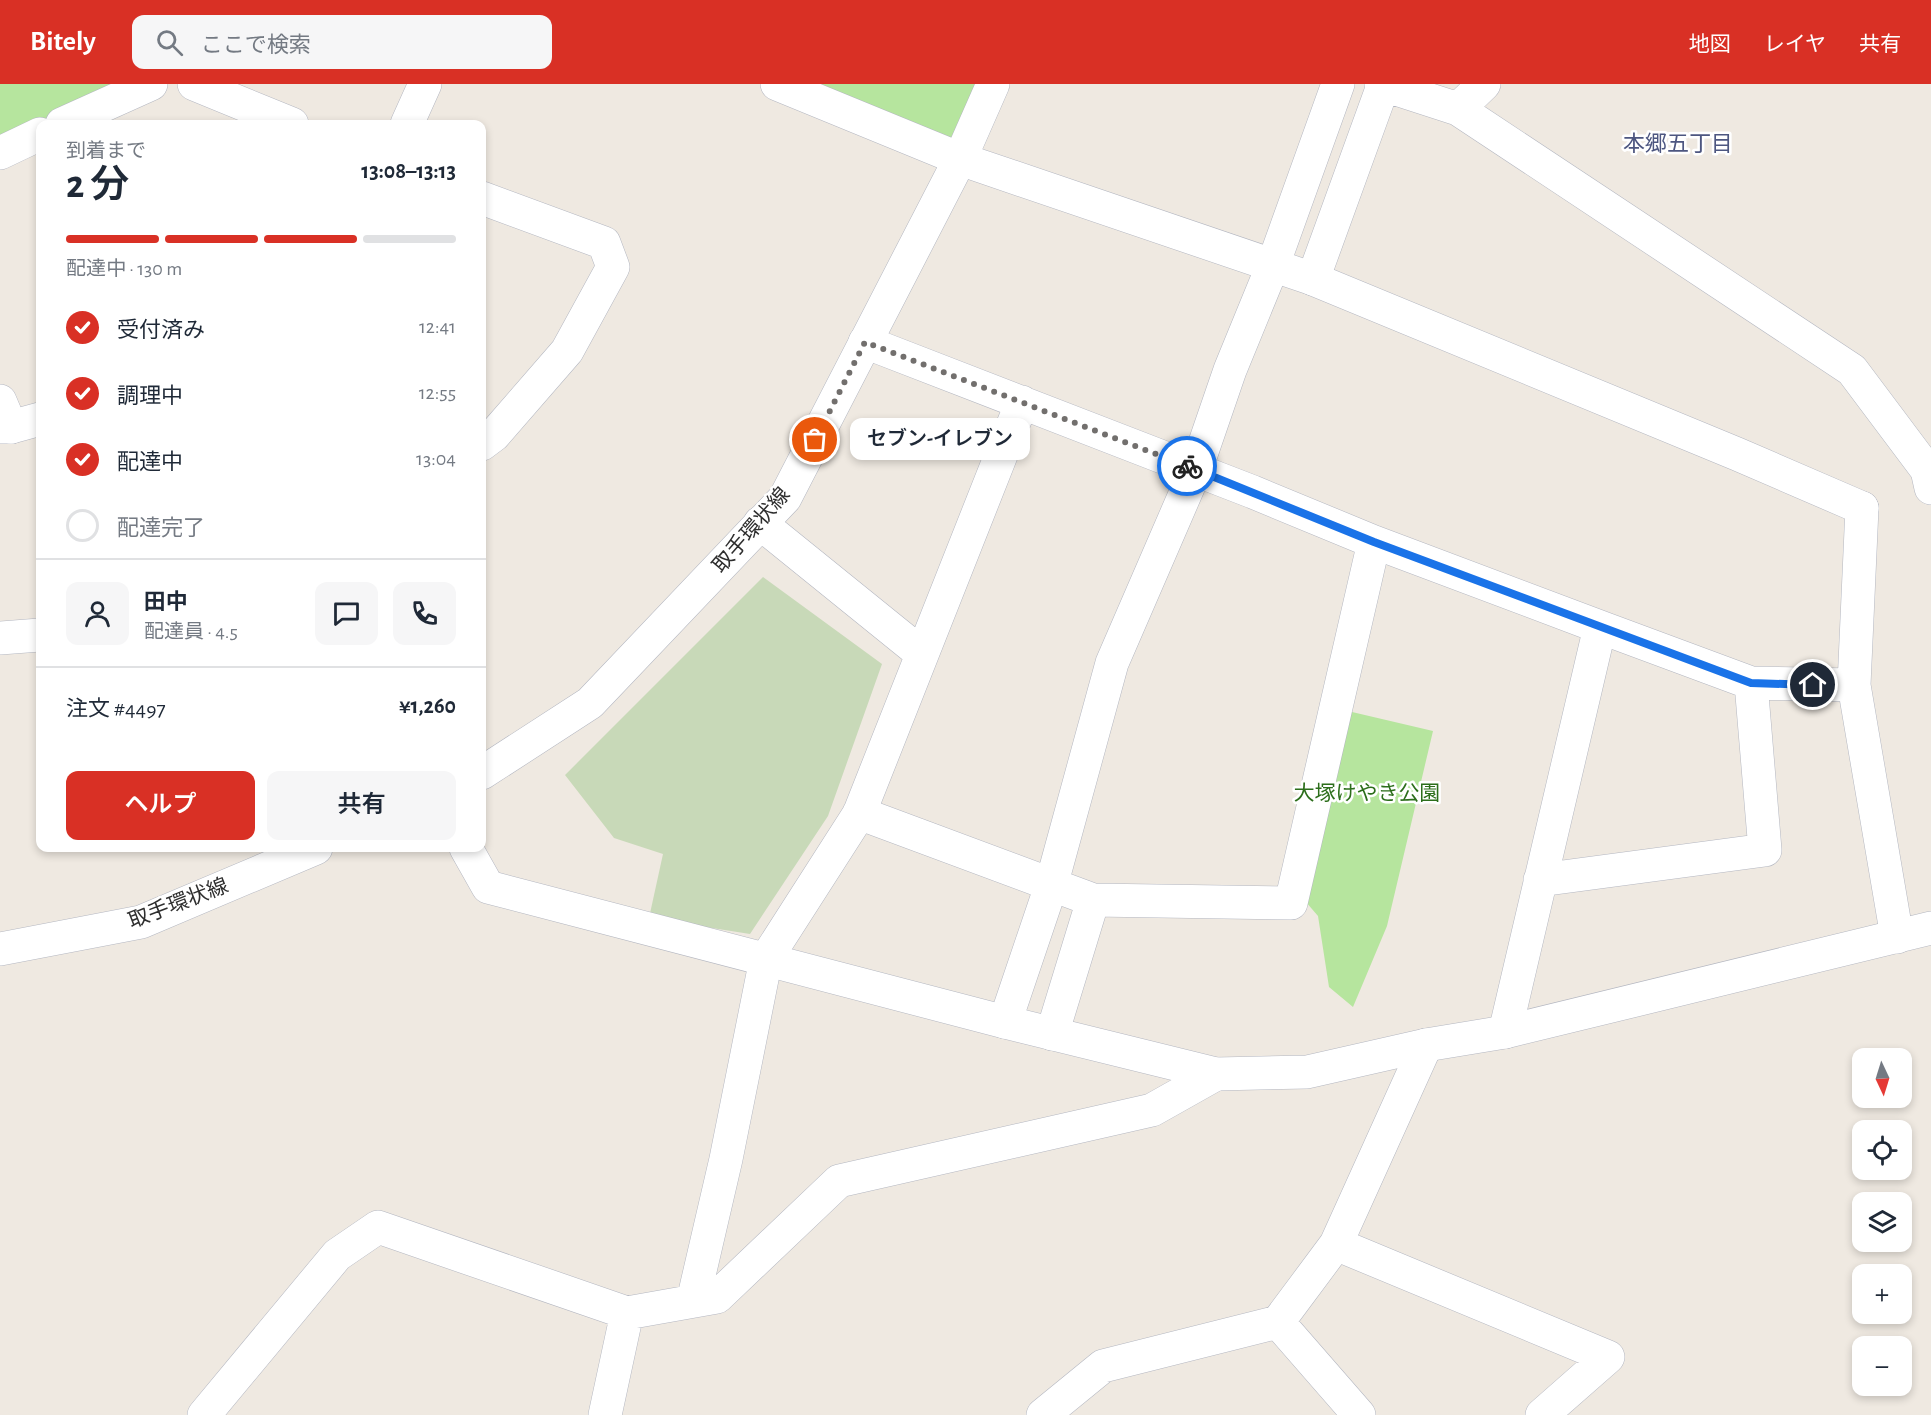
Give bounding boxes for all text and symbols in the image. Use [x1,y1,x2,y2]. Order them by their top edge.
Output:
search box [132,15,552,69]
icon: search [153,26,186,59]
text: Bitely [30,28,96,56]
text: ここで検索 [201,34,311,56]
text: 地図 [1689,34,1731,55]
text: レイヤ [1764,34,1826,55]
text: 共有 [1859,34,1901,55]
district label: 本郷五丁目 [1623,132,1733,155]
text: 到着まで [66,141,146,161]
text: 13:08–13:13 [361,160,456,182]
text: 2 分 [66,166,129,205]
text: 配達中 · 130 m [66,259,182,279]
icon: check [66,311,99,344]
text: 12:41 [419,317,456,337]
text: 受付済み [117,319,205,341]
icon: check [66,377,99,410]
text: 12:55 [419,383,456,403]
text: 調理中 [117,385,183,407]
pin [789,414,840,465]
callout: セブン-イレブン [851,419,1031,461]
icon: bag [798,423,831,456]
text: セブン-イレブン [867,429,1013,449]
courier [1157,436,1217,496]
icon: check [66,443,99,476]
text: 13:04 [416,449,456,469]
icon: bike [1171,450,1204,483]
text: 配達中 [117,451,183,473]
street label: 取手環状線 [708,483,794,577]
text: 配達完了 [117,517,205,539]
button: person [66,582,129,645]
button: chat [315,582,378,645]
button: phone [393,582,456,645]
text: 田中 [144,591,188,613]
text: 配達員 · 4.5 [144,622,238,642]
pin [1787,659,1838,710]
icon: home [1796,668,1829,701]
text: ¥1,260 [399,695,456,717]
text: 注文 #4497 [66,698,166,720]
button: ヘルプ [66,771,255,840]
button: 共有 [267,771,456,840]
park label: 大塚けやき公園 [1294,782,1441,804]
street label: 取手環状線 [125,874,231,932]
north arrow [1852,1048,1912,1108]
map controls [1852,1048,1912,1396]
button: locate [1852,1120,1912,1180]
button: layers [1852,1192,1912,1252]
button: + [1852,1264,1912,1324]
button: − [1852,1336,1912,1396]

